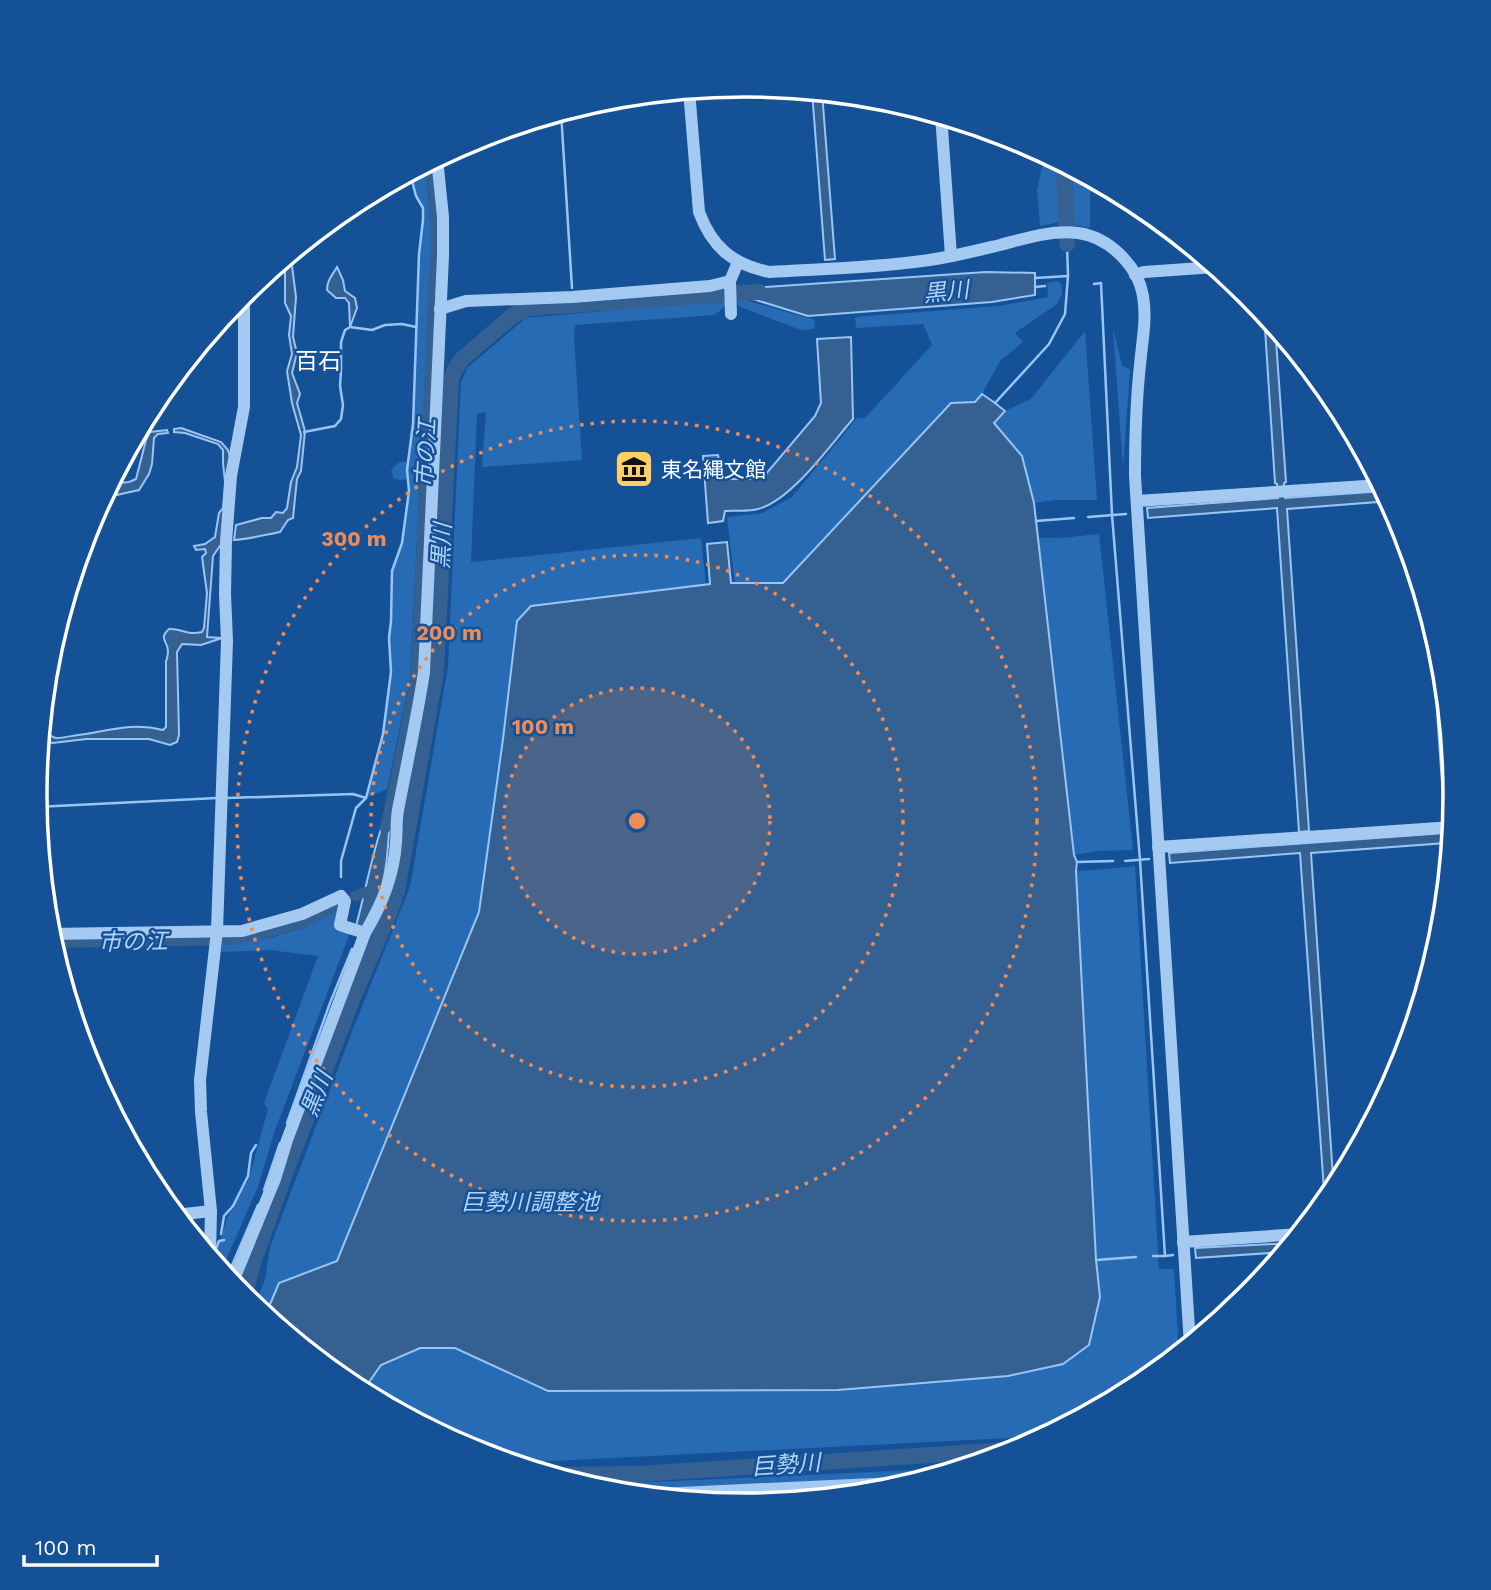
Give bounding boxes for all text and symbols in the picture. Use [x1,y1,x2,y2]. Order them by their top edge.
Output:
water label: 黒川 [922,276,973,308]
district label: 百石 [295,348,341,375]
water label: 市の江 [411,415,441,488]
museum icon: 東名縄文館 [613,448,655,490]
place label: 東名縄文館 [661,457,766,482]
water label: 黒川 [427,519,457,570]
text: 300 m [321,526,387,551]
text: 200 m [416,620,482,645]
text: 100 m [512,714,574,739]
centre of rings [625,809,649,833]
water label: 市の江 [98,928,171,956]
water label: 黒川 [296,1065,339,1120]
water label: 巨勢川調整池 [461,1189,601,1216]
water label: 巨勢川 [751,1449,824,1481]
scale bar [24,1524,158,1568]
text: 100 m [35,1535,97,1560]

